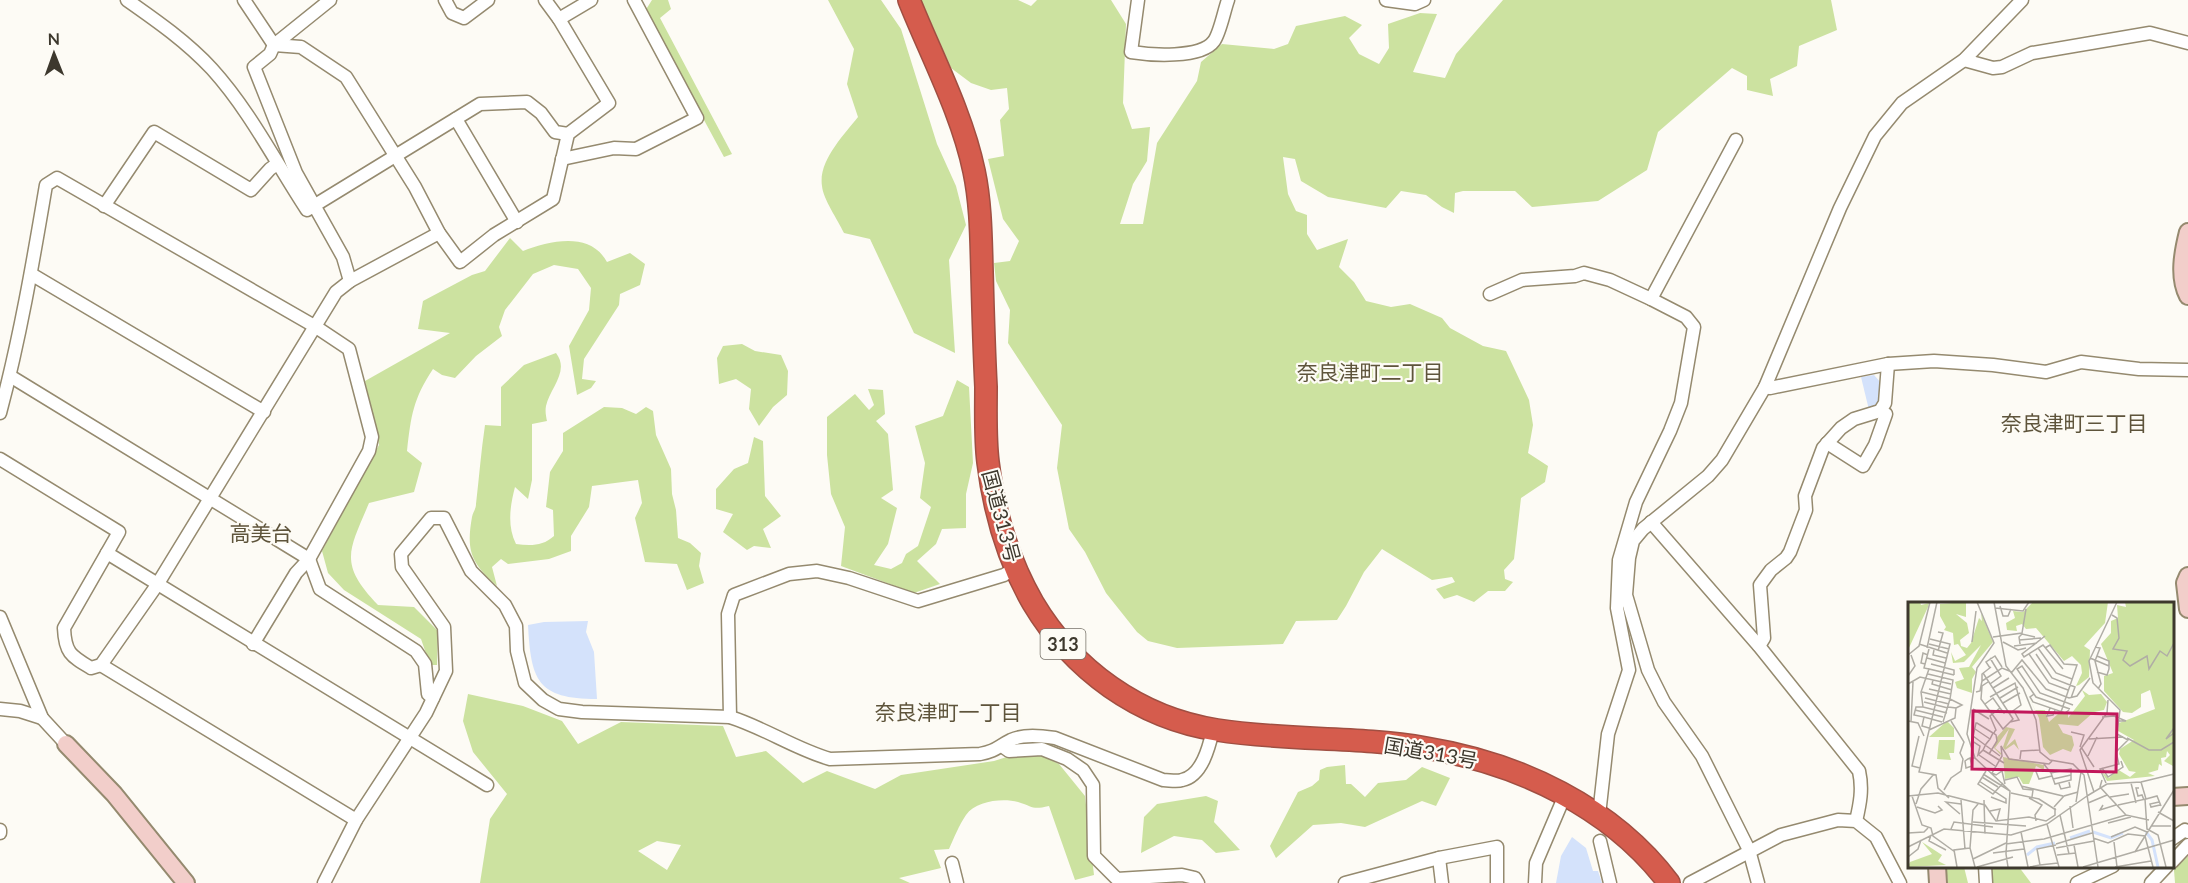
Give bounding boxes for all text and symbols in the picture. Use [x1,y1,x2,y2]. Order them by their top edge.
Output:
north arrow [24,24,84,84]
text: N [47,29,60,48]
district label: 奈良津町二丁目 [1297,359,1444,384]
district label: 奈良津町三丁目 [2001,410,2148,435]
street label: 国道313号 [978,467,1026,565]
district label: 高美台 [230,520,293,545]
inset map [1908,602,2173,868]
road number: 313 [1040,629,1086,659]
district label: 奈良津町一丁目 [875,699,1022,724]
street label: 国道313号 [1382,732,1480,772]

